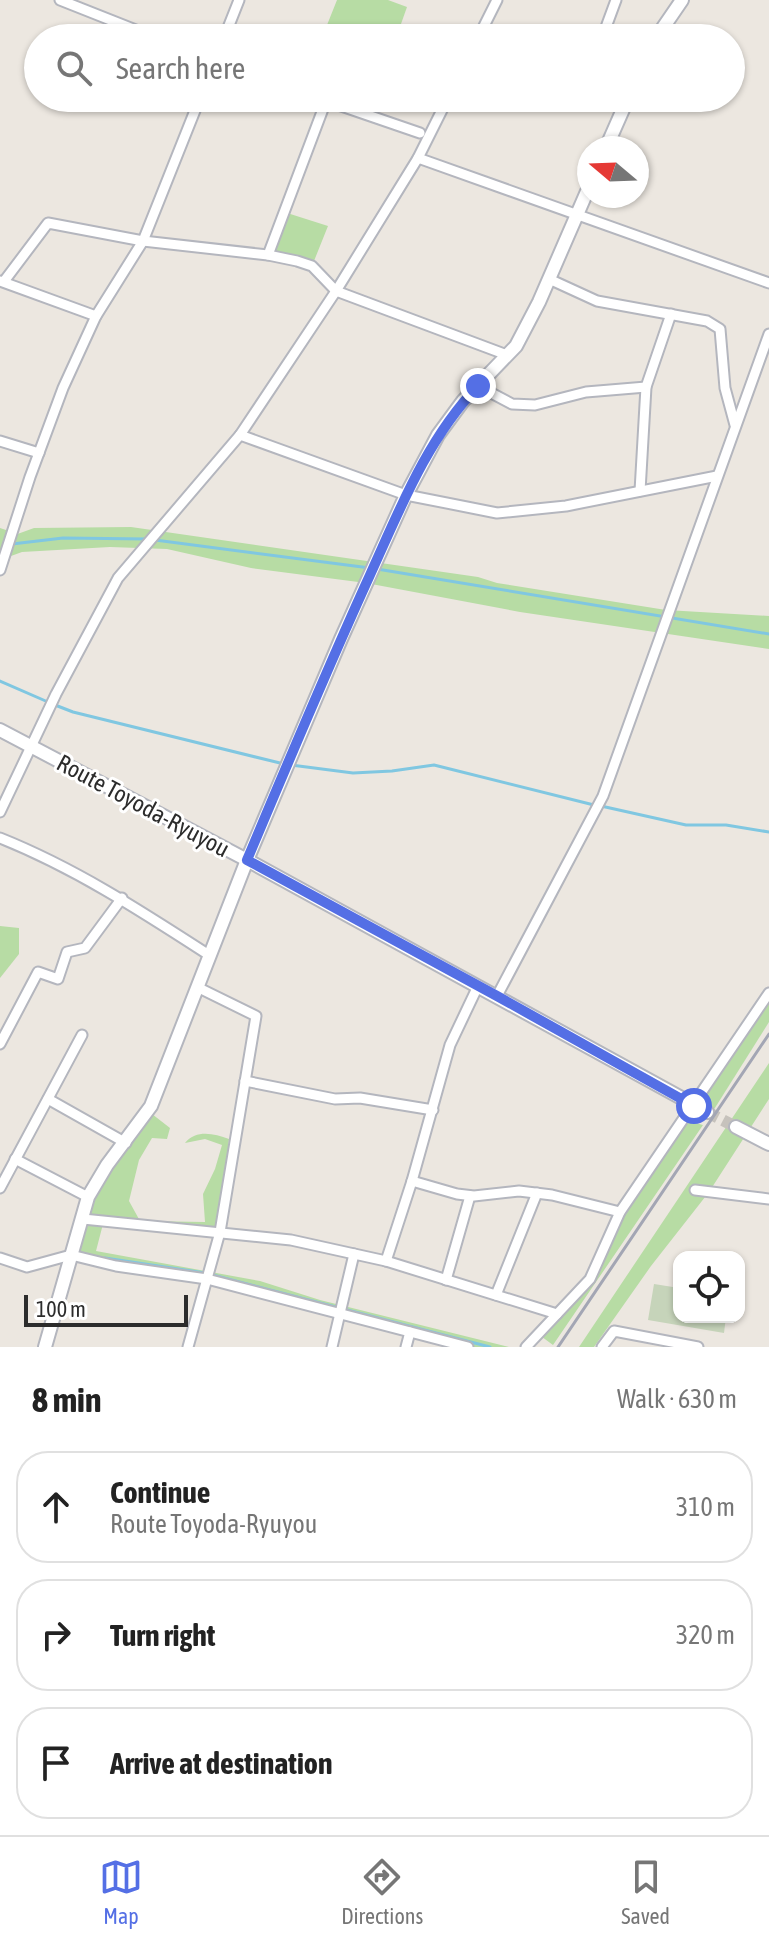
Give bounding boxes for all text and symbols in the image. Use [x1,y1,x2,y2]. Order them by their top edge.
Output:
search box [24,24,745,112]
icon: search [52,46,96,90]
text: Search here [116,51,245,85]
north arrow [577,136,649,208]
route end [460,368,496,404]
street label: Route Toyoda-Ryuyou [52,749,234,862]
route start [676,1088,712,1124]
map controls [673,1251,745,1323]
button: locate [673,1251,745,1323]
scale bar [24,1291,188,1327]
text: 100 m [36,1296,86,1322]
text: 8 min [32,1380,101,1419]
text: Walk · 630 m [617,1384,737,1414]
text: Continue [110,1475,210,1509]
icon: ahead [34,1485,78,1529]
text: 310 m [676,1492,735,1522]
text: Route Toyoda-Ryuyou [110,1509,317,1539]
icon: right [34,1613,78,1657]
text: Turn right [110,1618,216,1652]
text: 320 m [676,1620,735,1650]
icon: arrive [34,1741,78,1785]
text: Arrive at destination [110,1746,332,1780]
tab: Map [99,1855,143,1929]
tab: Directions [341,1855,423,1929]
tab: Saved [621,1855,670,1929]

